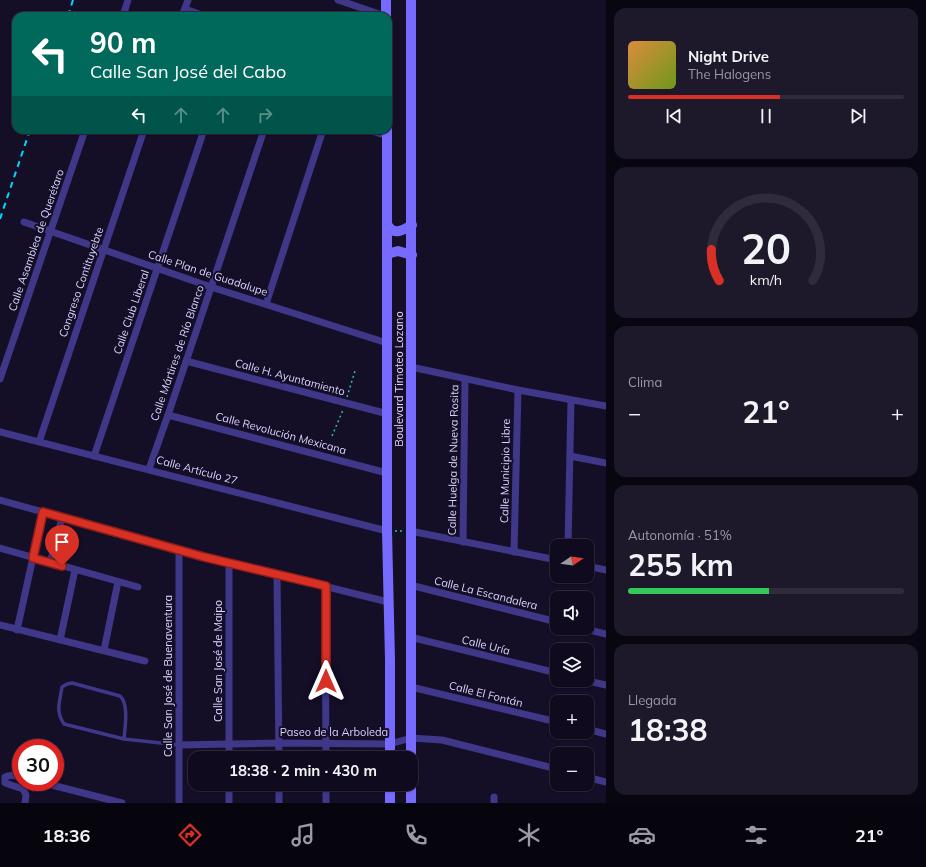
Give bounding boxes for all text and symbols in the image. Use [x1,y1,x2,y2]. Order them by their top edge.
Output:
text: 90 m [90,25,156,60]
icon: left [24,28,76,80]
text: Night Drive [688,47,769,66]
text: Calle San José del Cabo [90,60,286,83]
text: The Halogens [688,66,771,82]
icon: left [128,104,150,126]
icon: ahead [170,104,192,126]
icon: ahead [212,104,234,126]
icon: right [254,104,276,126]
icon: previous [663,105,685,127]
icon: pause [755,105,777,127]
icon: next [847,105,869,127]
street label: Calle Asamblea de Querétaro [5,167,67,313]
text: 20 [741,221,791,273]
street label: Congreso Contituyebte [56,225,106,339]
street label: Calle Plan de Guadalupe [146,247,270,299]
street label: Calle Club Liberal [110,268,152,356]
text: km/h [750,270,782,288]
street label: Calle Mártires de Río Blanco [147,283,207,423]
street label: Boulevard Timoteo Lozano [392,311,406,447]
street label: Calle H. Ayuntamiento [233,356,347,398]
text: Clima [628,374,662,390]
street label: Calle Huelga de Nueva Rosita [445,384,461,536]
text: 21° [742,393,790,431]
text: − [628,399,641,427]
text: + [891,399,904,427]
street label: Calle Revolución Mexicana [214,409,348,457]
street label: Calle Municipio Libre [497,419,513,523]
street label: Calle Artículo 27 [155,452,239,488]
pin [45,525,79,566]
text: Autonomía · 51% [628,527,732,543]
icon: arrive [51,531,73,553]
north arrow [550,539,594,583]
map controls [550,539,594,791]
text: 255 km [628,546,734,584]
street label: Calle La Escandalera [433,573,539,613]
button: sound [550,591,594,635]
street label: Calle San José de Buenaventura [161,595,175,757]
street label: Calle San José de Maipo [211,600,225,722]
street label: Calle Uría [460,632,512,658]
button: layers [550,643,594,687]
position arrow [305,660,347,702]
street label: Calle El Fontán [448,678,524,710]
text: Llegada [628,692,677,708]
button: + [550,695,594,739]
text: 18:38 [628,711,707,749]
street label: Paseo de la Arboleda [280,725,388,739]
speed limit sign: 30 [12,739,64,791]
button: − [550,747,594,791]
text: 18:38 · 2 min · 430 m [229,761,377,780]
icon: directions [176,821,204,849]
icon: music [289,821,317,849]
icon: phone [402,821,430,849]
icon: climate [515,821,543,849]
icon: car [628,821,656,849]
icon: filters [742,821,770,849]
text: 18:36 [43,824,90,847]
text: 21° [855,824,883,847]

